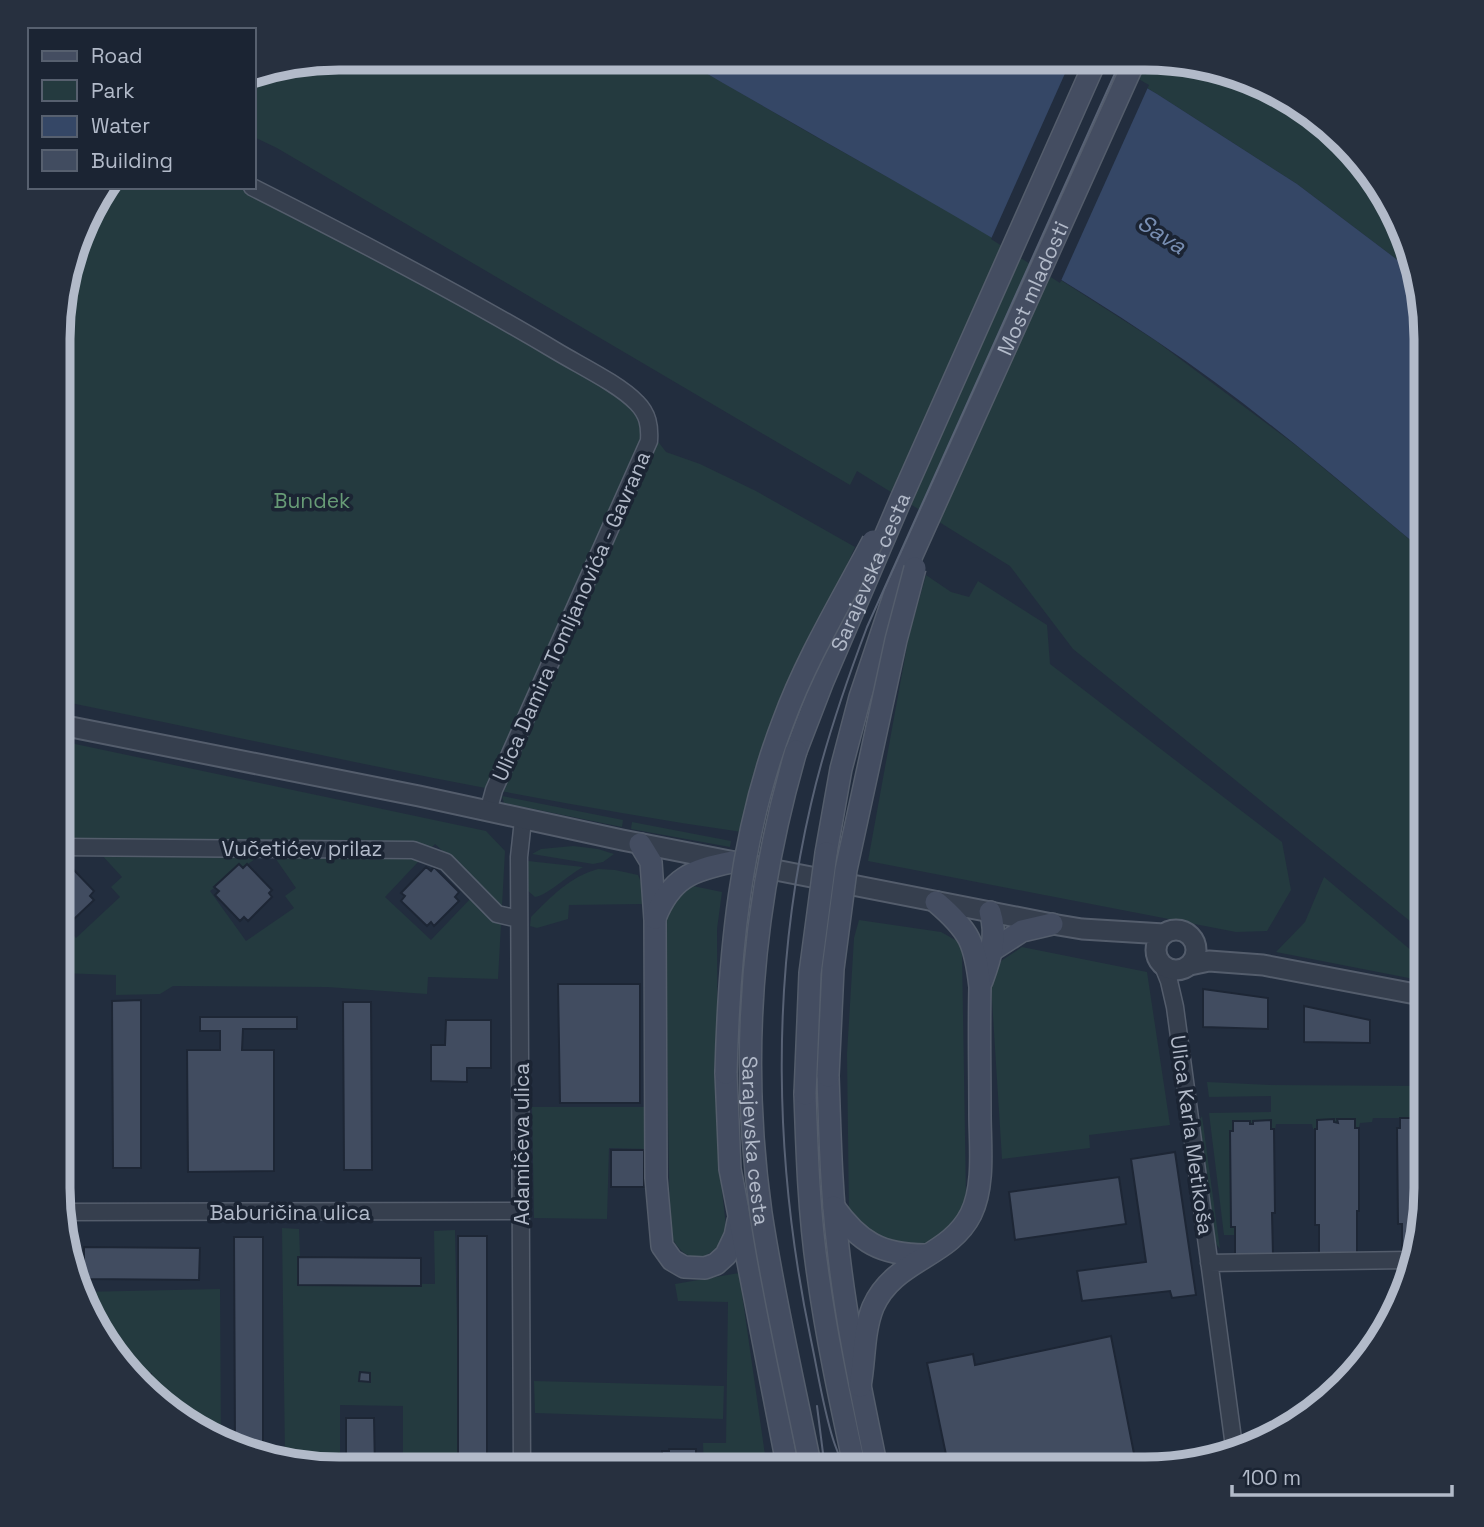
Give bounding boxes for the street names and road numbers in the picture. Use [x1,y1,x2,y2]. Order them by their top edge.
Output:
street label: Most mladosti [990,217,1074,359]
street label: Ulica Damira Tomljanovića - Gavrana [486,447,656,785]
street label: Sarajevska cesta [824,488,916,655]
street label: Vučetićev prilaz [221,835,383,862]
street label: Ulica Karla Metikoša [1165,1033,1219,1237]
street label: Sarajevska cesta [737,1056,776,1227]
street label: Adamičeva ulica [508,1063,535,1225]
street label: Baburičina ulica [209,1199,371,1226]

